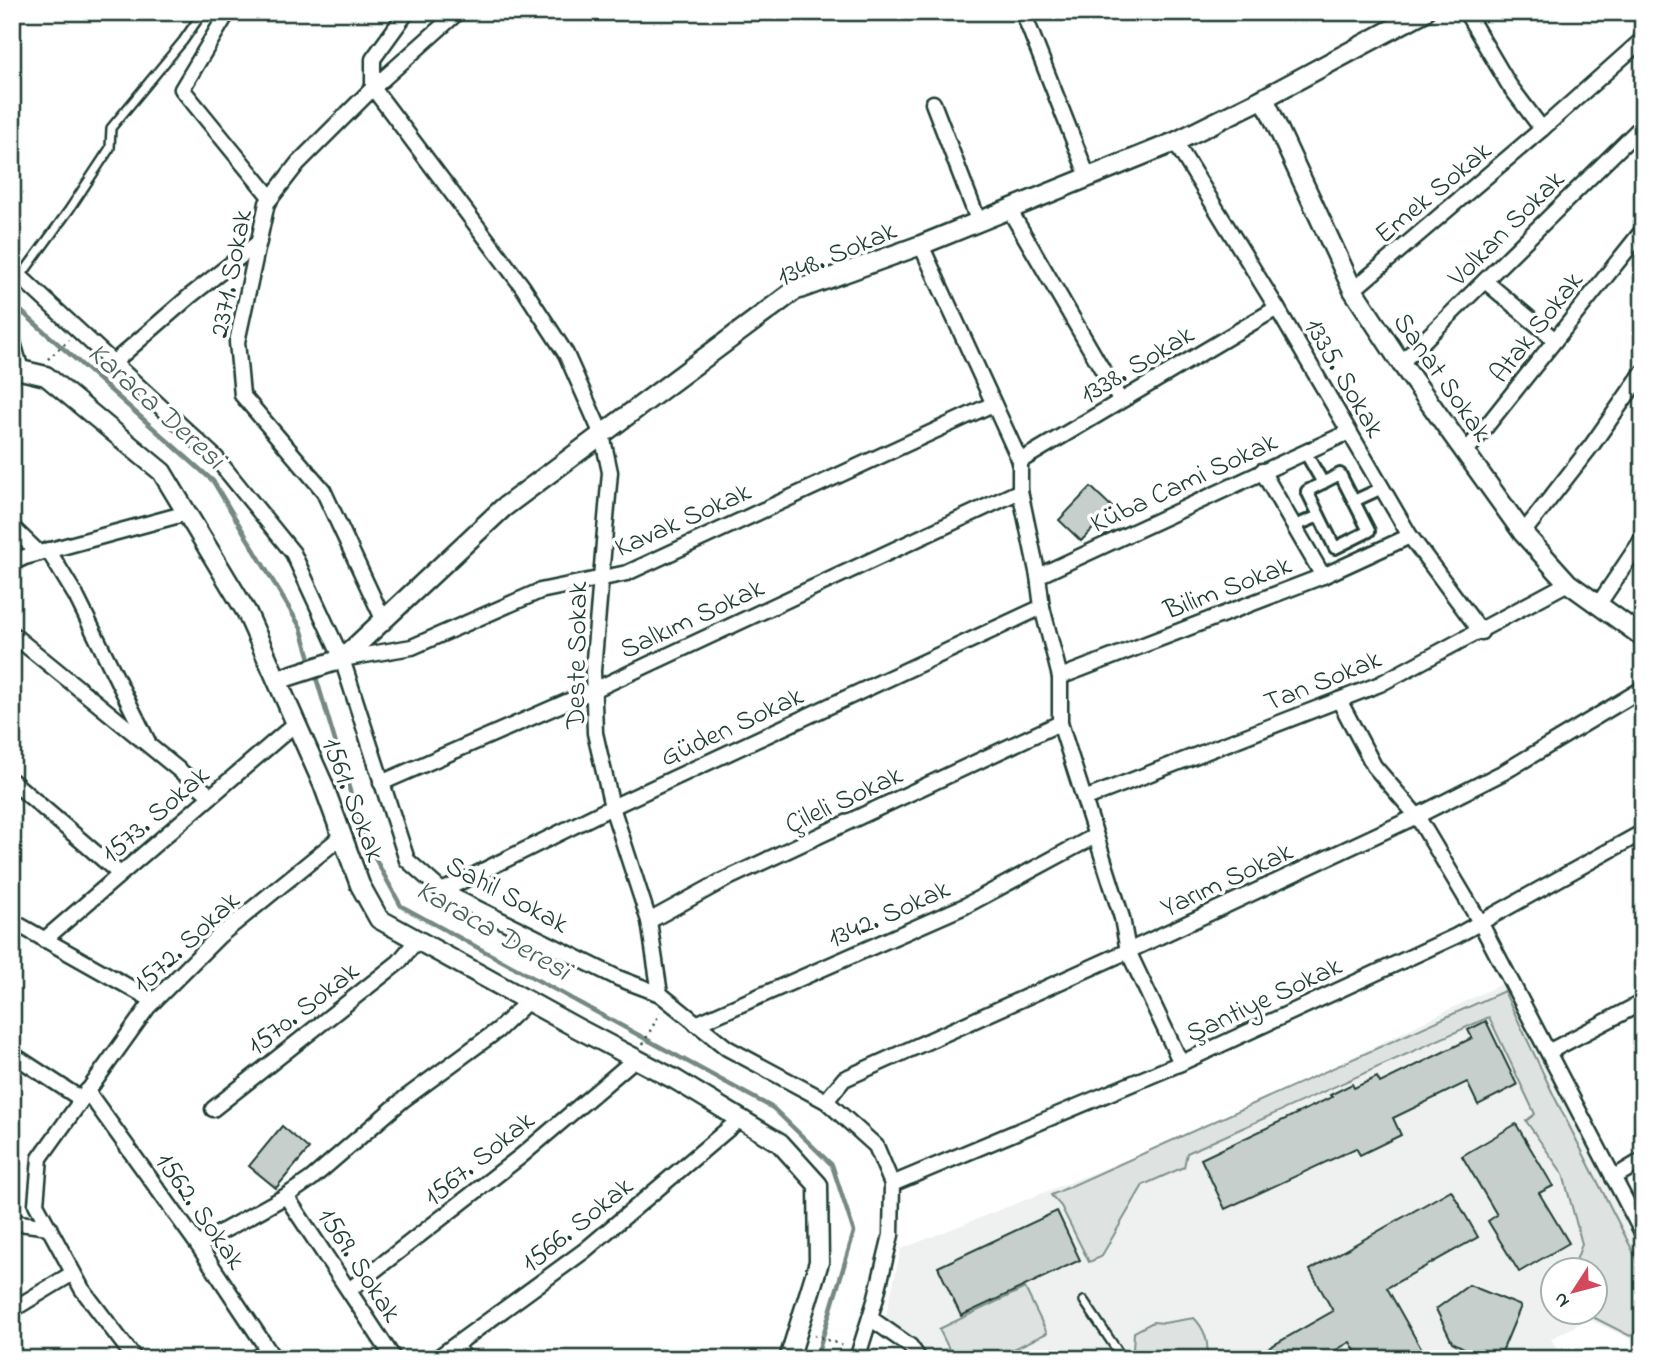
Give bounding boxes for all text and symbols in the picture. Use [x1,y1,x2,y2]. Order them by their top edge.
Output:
street label: Emek Sokak [1367,132,1502,255]
street label: Volkan Sokak [1439,161,1576,298]
street label: 2371. Sokak [200,205,265,341]
street label: 1348. Sokak [771,211,904,299]
street label: Atak Sokak [1481,263,1595,393]
street label: Sanat Sokak [1381,305,1501,452]
street label: 1335. Sokak [1292,311,1394,447]
street label: 1338. Sokak [1073,315,1203,416]
water label: Karaca Deresi [76,333,236,483]
street label: Küba Cami Sokak [1084,423,1285,545]
street label: Kavak Sokak [609,473,759,569]
street label: Bilim Sokak [1158,546,1299,633]
street label: Salkım Sokak [613,568,772,672]
street label: Deste Sokak [557,580,600,730]
street label: Tan Sokak [1258,640,1389,724]
street label: Güden Sokak [654,677,812,779]
street label: 1561. Sokak [309,732,394,869]
street label: 1573. Sokak [93,756,220,874]
street label: Çileli Sokak [779,756,911,846]
street label: Yarım Sokak [1155,832,1301,930]
street label: Sahil Sokak [437,846,576,946]
water label: Karaca Deresi [407,870,580,995]
street label: 1342. Sokak [822,870,958,960]
street label: 1572. Sokak [124,882,251,1004]
street label: Şantiye Sokak [1180,947,1350,1055]
street label: 1570. Sokak [239,952,370,1067]
street label: 1567. Sokak [416,1102,545,1217]
street label: 1562. Sokak [144,1145,255,1280]
street label: 1566. Sokak [513,1167,644,1284]
street label: 1569. Sokak [306,1200,411,1332]
north arrow [1540,1256,1610,1326]
text: N [1547,1286,1577,1313]

